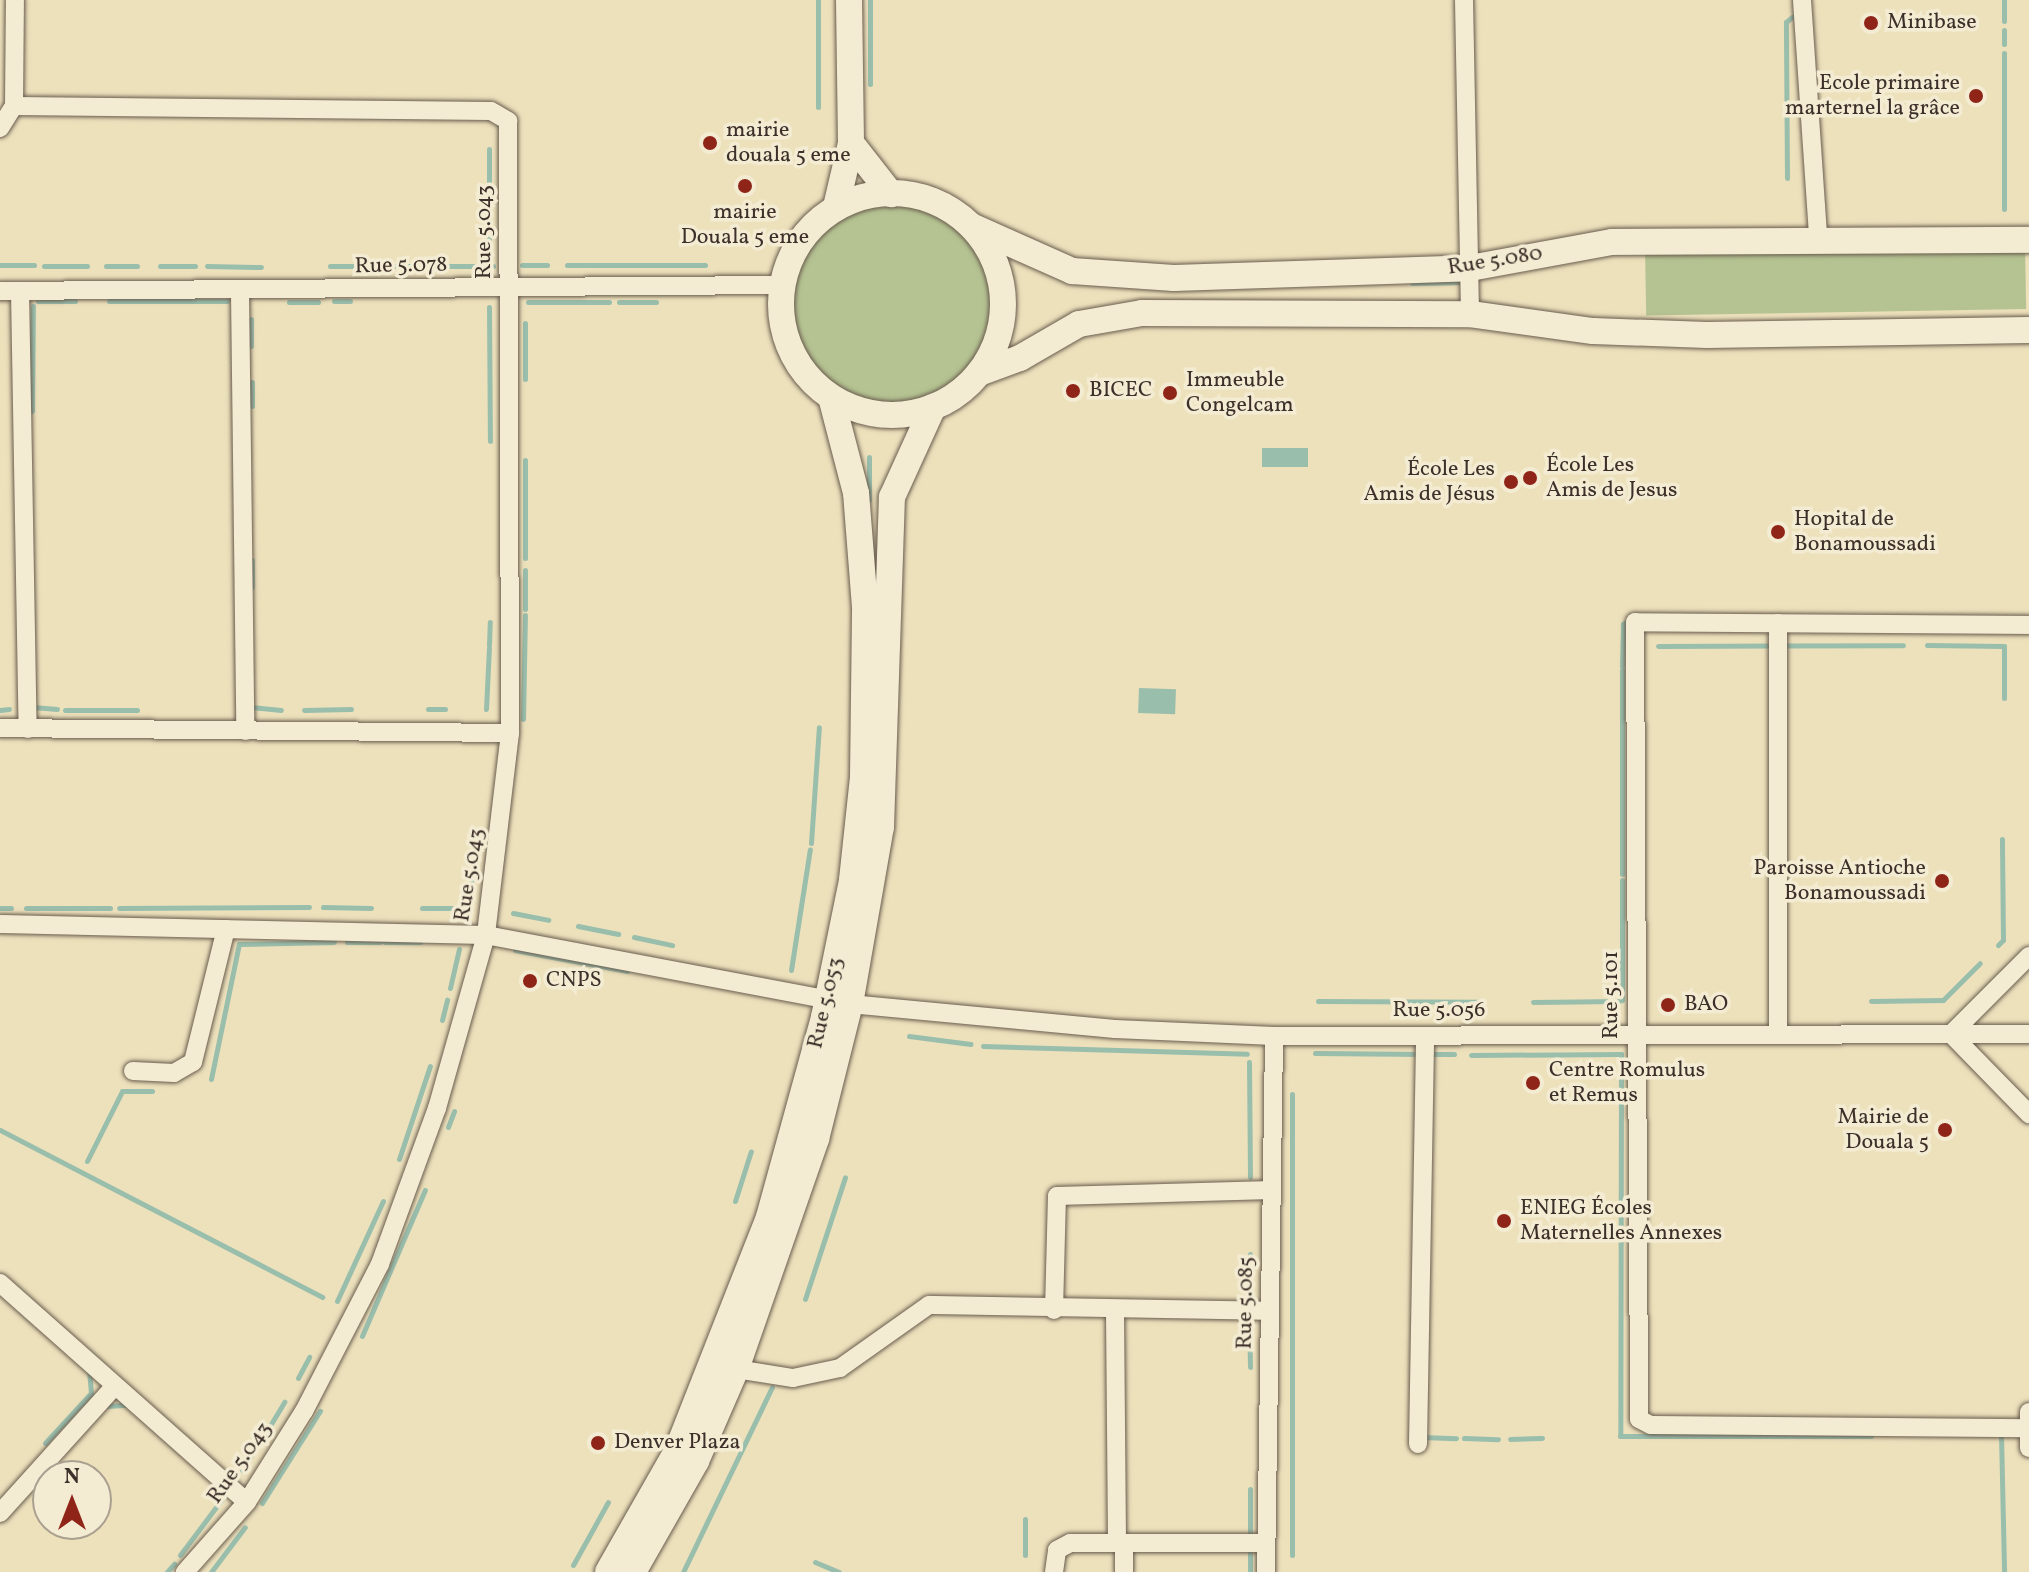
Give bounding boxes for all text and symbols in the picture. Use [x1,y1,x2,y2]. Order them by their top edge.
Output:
place label: Minibase [1887,10,1977,36]
marker: Minibase [1862,14,1880,32]
place label: Ecole primaire marternel la grâce [1785,70,1960,122]
marker: Ecole primaire marternel la grâce [1967,87,1985,105]
place label: mairie douala 5 eme [726,117,851,168]
marker: mairie douala 5 eme [701,134,719,152]
marker: mairie Douala 5 eme [736,177,754,195]
street label: Rue 5.043 [472,185,498,279]
place label: mairie Douala 5 eme [681,199,809,250]
street label: Rue 5.080 [1446,240,1544,282]
street label: Rue 5.078 [355,252,447,280]
place label: Immeuble Congelcam [1186,367,1294,418]
place label: BICEC [1089,378,1152,404]
marker: BICEC [1064,382,1082,400]
marker: Immeuble Congelcam [1161,384,1179,402]
place label: École Les Amis de Jesus [1546,452,1678,504]
place label: École Les Amis de Jésus [1363,456,1495,508]
marker: École Les Amis de Jesus [1521,469,1539,487]
marker: École Les Amis de Jésus [1502,473,1520,491]
place label: Hopital de Bonamoussadi [1794,506,1936,558]
marker: Hopital de Bonamoussadi [1769,523,1787,541]
street label: Rue 5.043 [450,826,490,924]
place label: Paroisse Antioche Bonamoussadi [1754,855,1926,906]
marker: Paroisse Antioche Bonamoussadi [1933,872,1951,890]
street label: Rue 5.101 [1599,951,1625,1039]
street label: Rue 5.053 [803,955,849,1051]
place label: CNPS [546,968,602,994]
marker: CNPS [521,972,539,990]
place label: BAO [1684,992,1728,1018]
marker: BAO [1659,996,1677,1014]
street label: Rue 5.056 [1393,998,1485,1024]
place label: Centre Romulus et Remus [1549,1057,1705,1108]
marker: Centre Romulus et Remus [1524,1074,1542,1092]
place label: Mairie de Douala 5 [1837,1104,1929,1156]
marker: Mairie de Douala 5 [1936,1121,1954,1139]
place label: ENIEG Écoles Maternelles Annexes [1520,1195,1722,1246]
marker: ENIEG Écoles Maternelles Annexes [1495,1212,1513,1230]
street label: Rue 5.085 [1232,1256,1260,1350]
street label: Rue 5.043 [202,1417,278,1509]
place label: Denver Plaza [614,1430,740,1456]
marker: Denver Plaza [589,1434,607,1452]
north arrow [32,1460,112,1540]
text: N [64,1462,80,1493]

